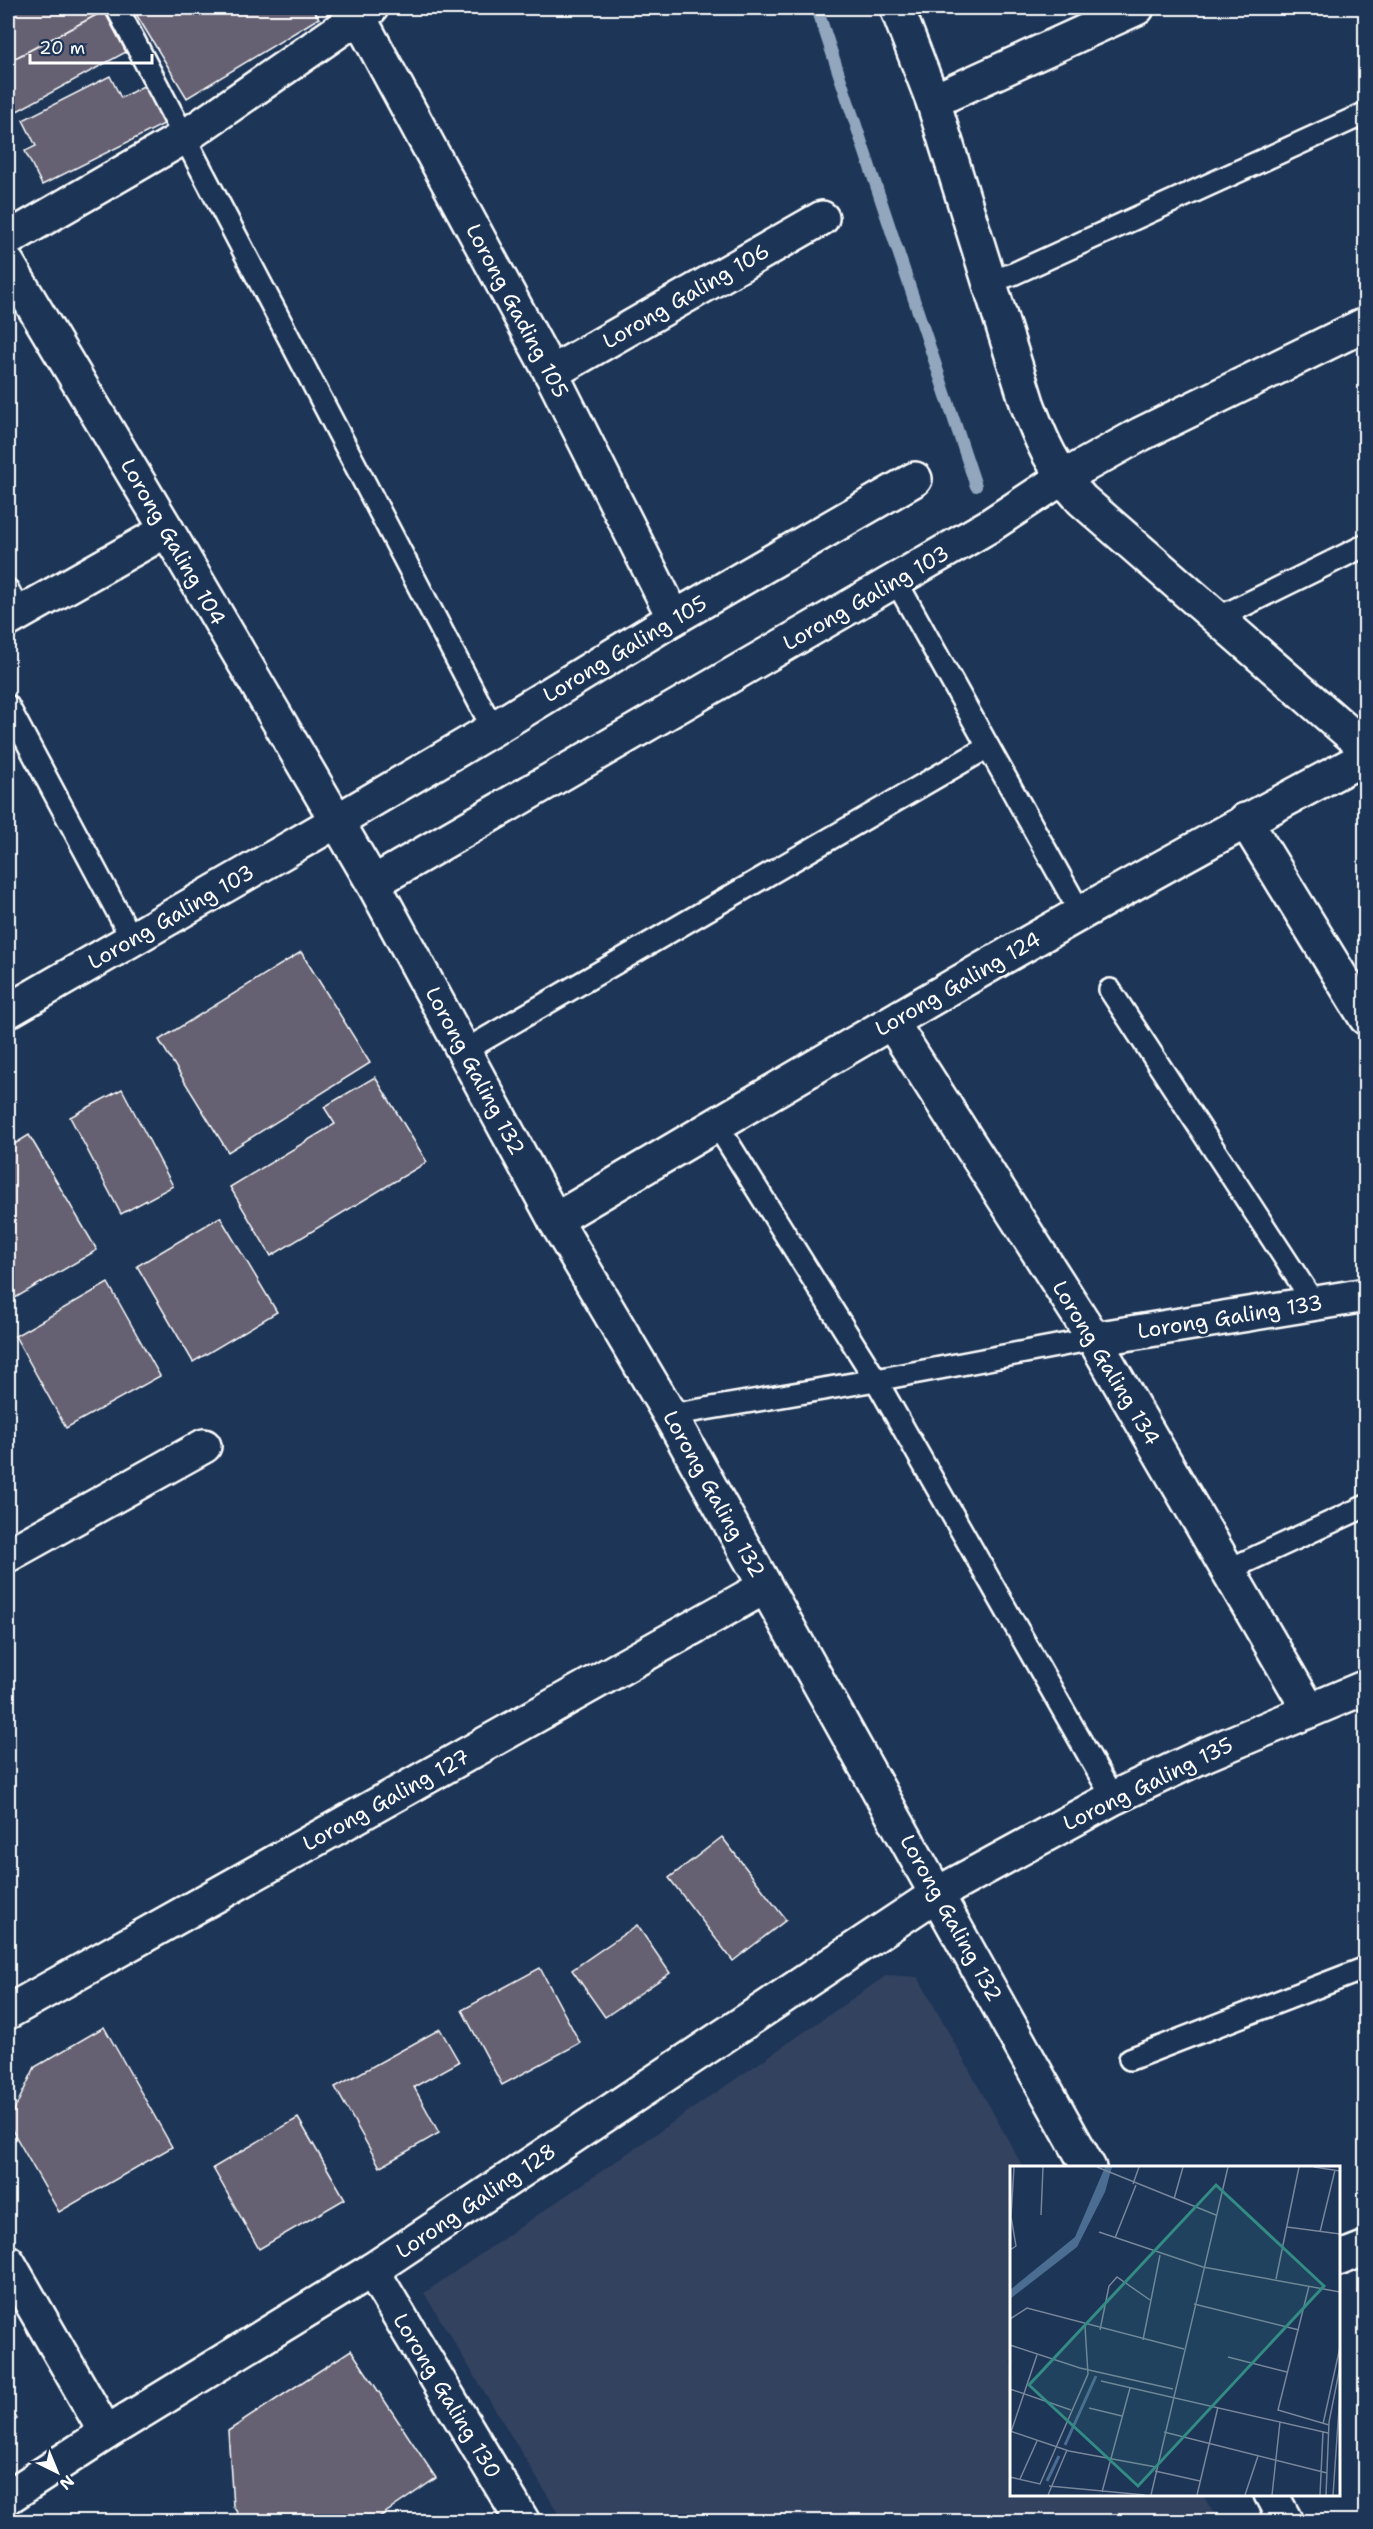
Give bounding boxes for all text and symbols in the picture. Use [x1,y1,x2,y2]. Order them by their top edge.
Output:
scale bar [30,27,152,65]
text: 20 m [39,36,85,60]
street label: Lorong Gading 105 [459,219,575,403]
street label: Lorong Galing 106 [597,237,775,355]
street label: Lorong Galing 104 [114,454,232,630]
street label: Lorong Galing 103 [778,539,954,657]
street label: Lorong Galing 105 [538,589,712,709]
street label: Lorong Galing 103 [83,858,259,976]
street label: Lorong Galing 124 [870,925,1046,1043]
street label: Lorong Galing 132 [419,982,531,1160]
street label: Lorong Galing 134 [1046,1275,1166,1451]
street label: Lorong Galing 133 [1135,1289,1325,1345]
street label: Lorong Galing 132 [656,1405,772,1583]
street label: Lorong Galing 135 [1058,1731,1238,1837]
street label: Lorong Galing 127 [298,1742,474,1858]
street label: Lorong Galing 132 [893,1829,1009,2007]
street label: Lorong Galing 128 [390,2137,562,2265]
inset map [1010,2166,1340,2496]
street label: Lorong Galing 130 [387,2308,507,2484]
north arrow [27,2442,87,2502]
text: N [55,2471,79,2495]

